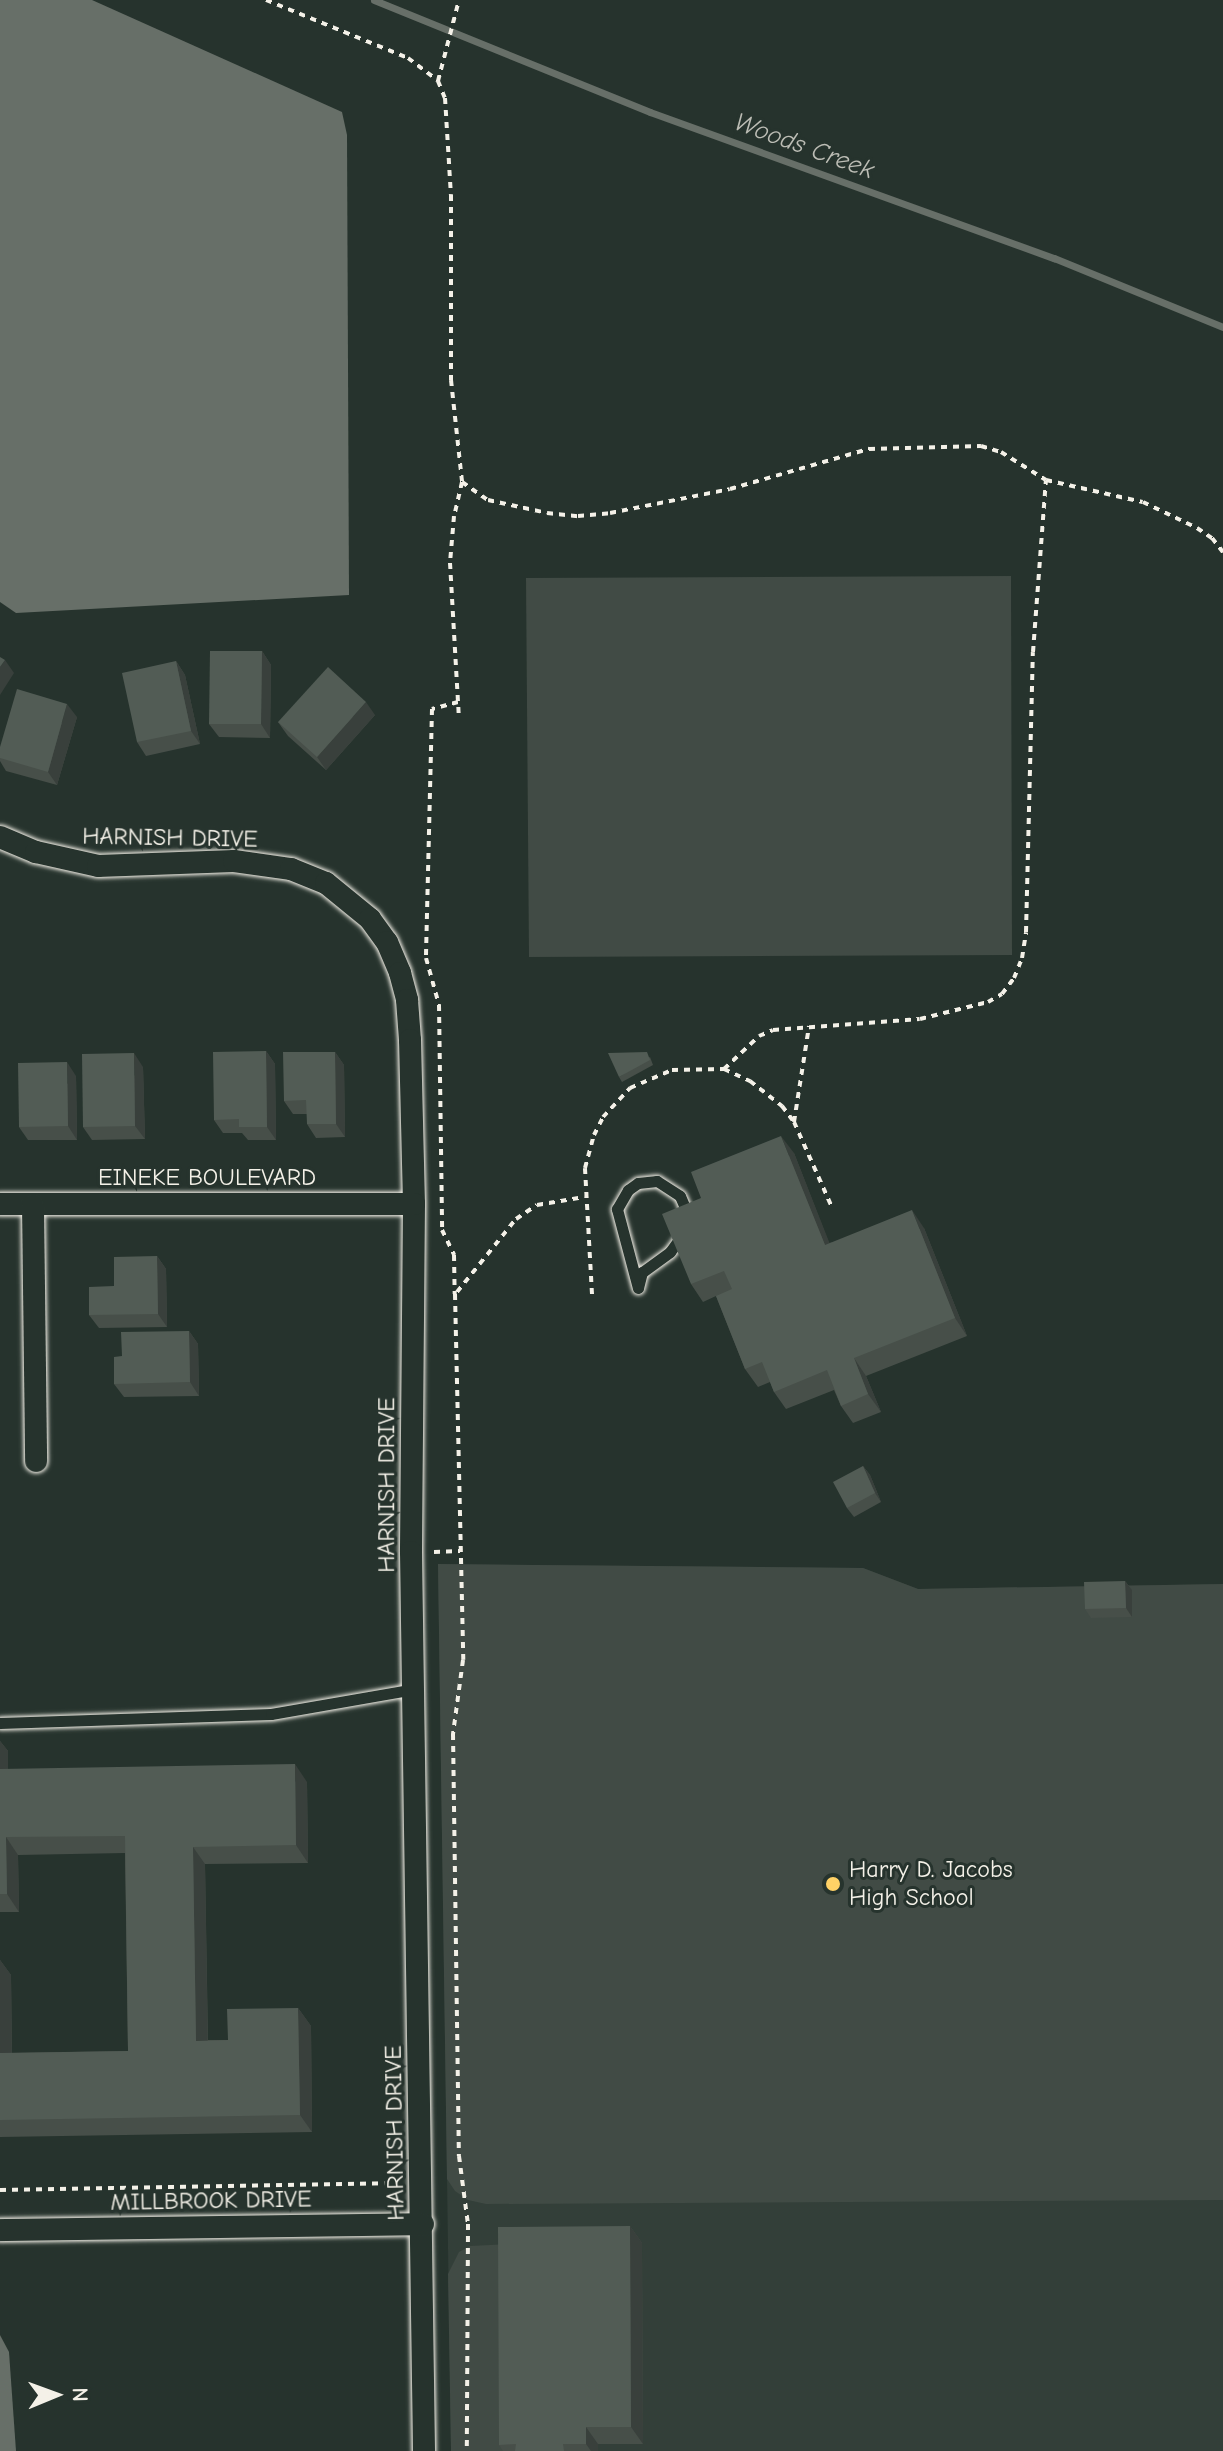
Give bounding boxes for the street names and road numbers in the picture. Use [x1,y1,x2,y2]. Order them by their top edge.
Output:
street label: HARNISH DRIVE [82,822,258,854]
street label: EINEKE BOULEVARD [98,1164,316,1192]
street label: HARNISH DRIVE [373,1397,401,1573]
street label: HARNISH DRIVE [379,2045,411,2221]
street label: MILLBROOK DRIVE [110,2185,312,2217]

